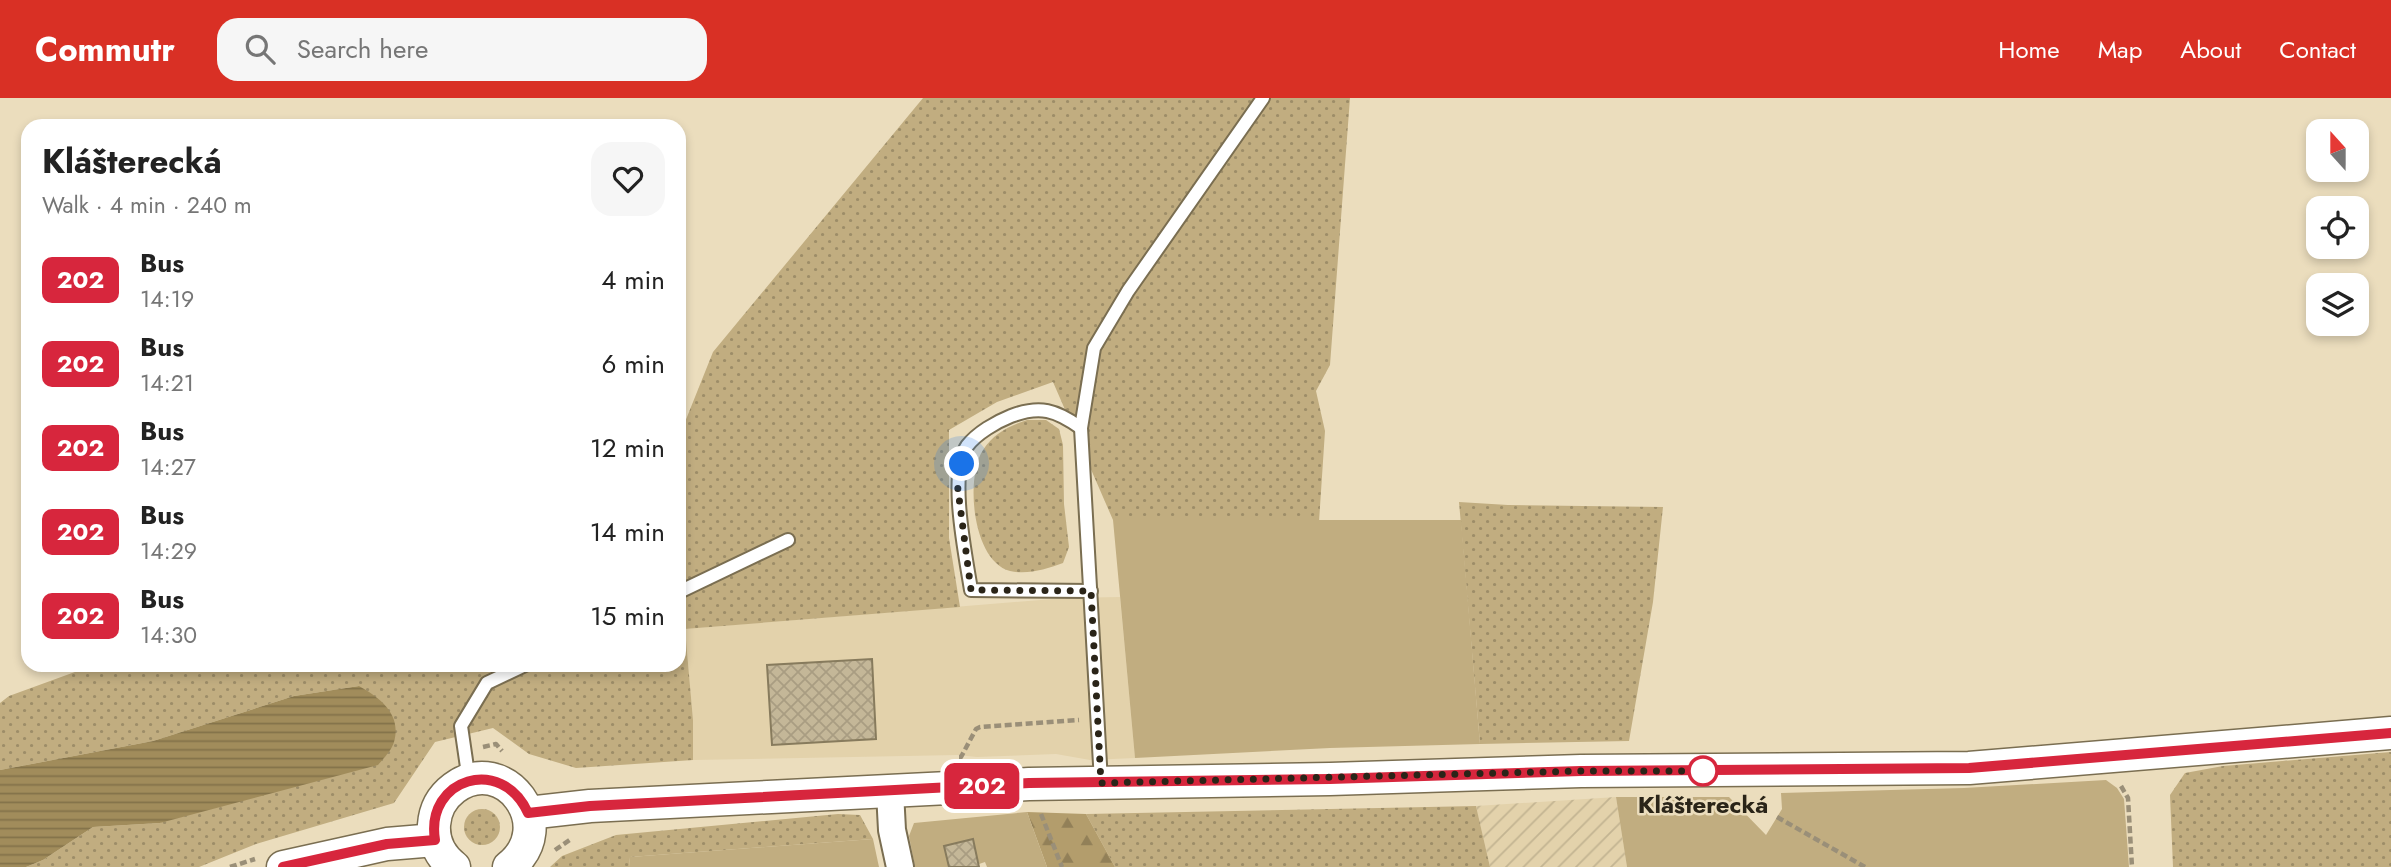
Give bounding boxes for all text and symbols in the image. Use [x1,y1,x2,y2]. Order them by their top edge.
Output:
search box [217,18,707,81]
text: Commutr [35,26,175,73]
icon: search [241,30,279,68]
text: Search here [297,30,428,68]
text: Home [1998,32,2060,67]
text: Map [2098,32,2142,67]
text: About [2180,32,2241,67]
text: Contact [2279,32,2356,67]
north arrow [2306,119,2370,182]
map controls [2306,119,2369,336]
text: Klášterecká [42,138,222,185]
button: heart [591,142,665,216]
text: Walk · 4 min · 240 m [42,188,252,222]
button: locate [2306,196,2369,259]
text: Bus [140,244,184,282]
text: 4 min [601,261,665,299]
text: 202 [57,262,104,297]
button: layers [2306,273,2369,336]
text: 14:19 [140,282,194,316]
text: Bus [140,328,184,366]
text: 6 min [602,345,665,383]
text: 202 [57,346,104,381]
text: 14:21 [140,366,194,400]
text: Bus [140,412,184,450]
text: 12 min [590,429,665,467]
text: 202 [57,430,104,465]
your location [944,446,979,481]
text: 14:27 [140,450,196,484]
text: Bus [140,496,184,534]
text: 14 min [590,513,665,551]
text: 202 [57,514,104,549]
text: 14:29 [140,534,197,568]
text: Bus [140,580,184,618]
text: 15 min [590,597,665,635]
text: 202 [57,598,104,633]
text: 14:30 [140,618,197,652]
marker: Klášterecká [1688,756,1718,786]
line badge: 202 [942,763,1022,809]
text: 202 [958,768,1006,803]
place label: Klášterecká [1638,787,1768,822]

